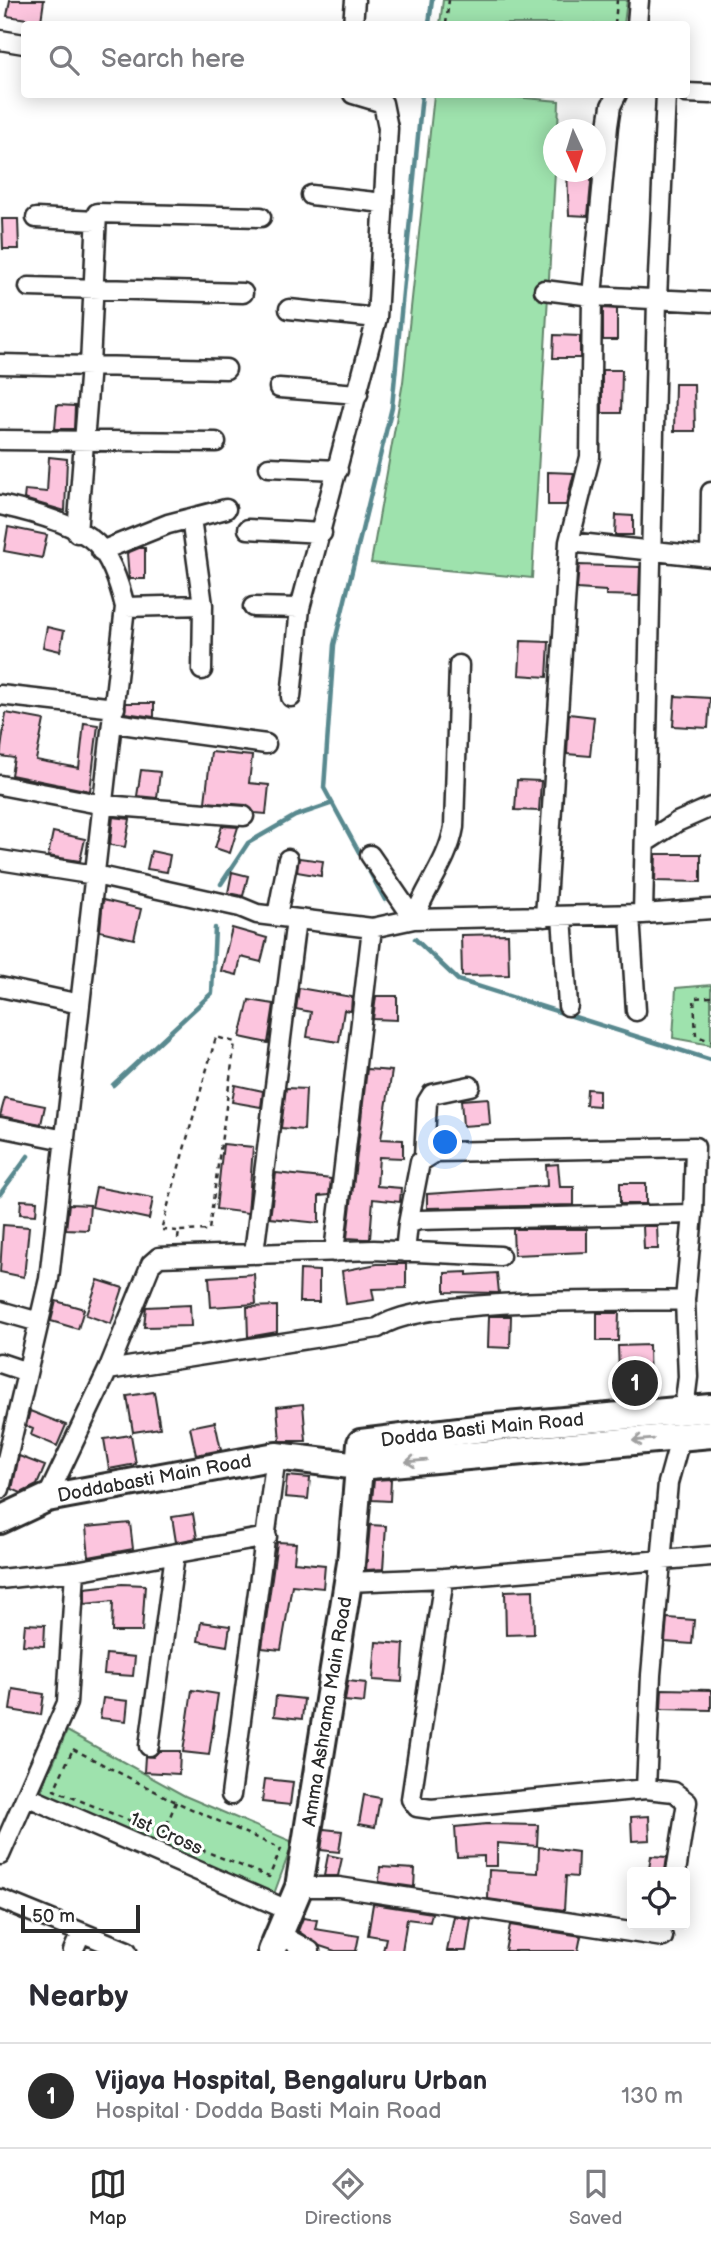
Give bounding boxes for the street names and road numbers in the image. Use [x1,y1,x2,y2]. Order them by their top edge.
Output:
street label: Dodda Basti Main Road [379,1408,585,1452]
street label: Doddabasti Main Road [56,1449,253,1507]
street label: Amma Ashrama Main Road [297,1595,357,1828]
street label: 1st Cross [126,1808,206,1860]

